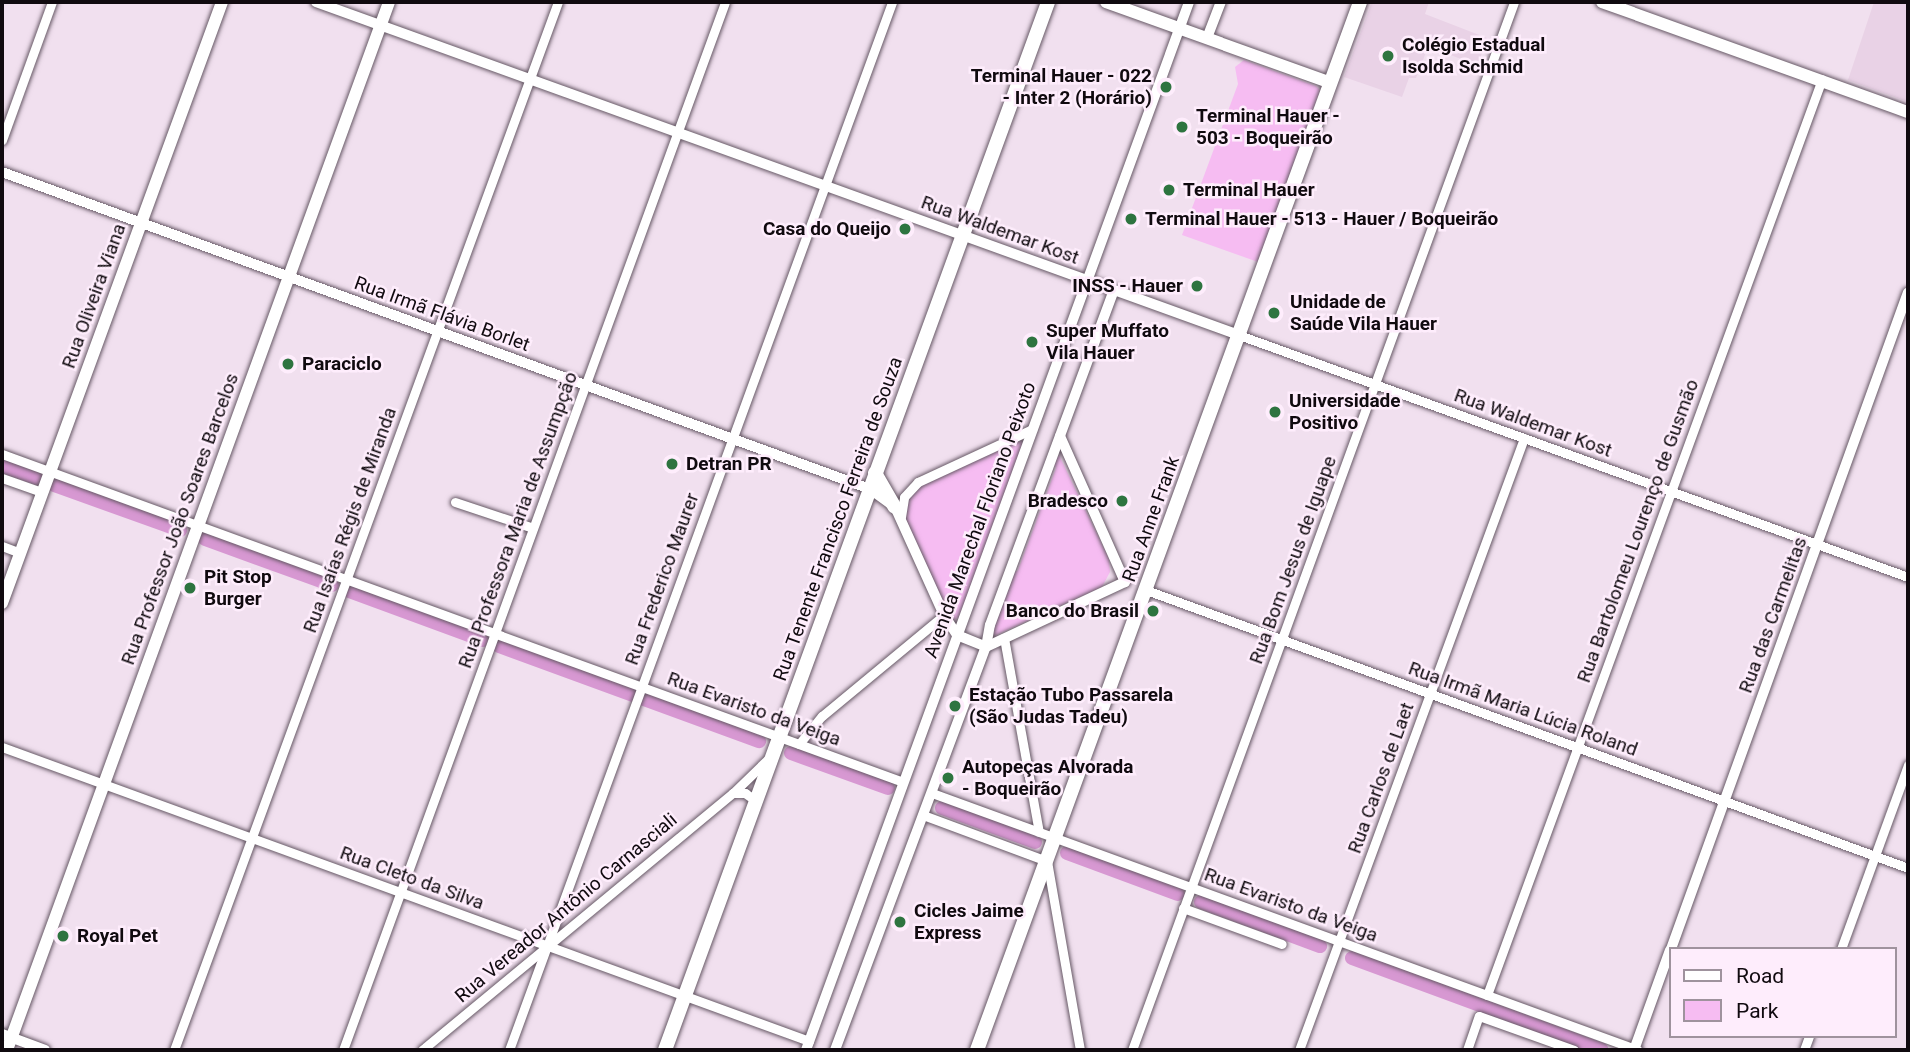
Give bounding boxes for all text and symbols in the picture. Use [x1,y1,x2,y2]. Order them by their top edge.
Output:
place label: Colégio Estadual Isolda Schmid [1402,34,1545,78]
marker: Colégio Estadual Isolda Schmid [1380,48,1396,64]
place label: Terminal Hauer - 022 - Inter 2 (Horário) [971,65,1152,109]
marker: Terminal Hauer - 022 - Inter 2 (Horário) [1158,79,1174,95]
place label: Terminal Hauer - 503 - Boqueirão [1196,105,1340,149]
marker: Terminal Hauer - 503 - Boqueirão [1174,119,1190,135]
place label: Terminal Hauer [1183,179,1315,201]
marker: Terminal Hauer [1161,182,1177,198]
street label: Rua Waldemar Kost [918,191,1082,269]
place label: Terminal Hauer - 513 - Hauer / Boqueirão [1145,208,1498,230]
marker: Terminal Hauer - 513 - Hauer / Boqueirão [1123,211,1139,227]
place label: Casa do Queijo [763,218,891,240]
street label: Rua Oliveira Viana [57,221,131,371]
marker: Casa do Queijo [897,221,913,237]
street label: Rua Irmã Flávia Borlet [351,272,533,356]
place label: INSS - Hauer [1072,275,1183,297]
marker: INSS - Hauer [1189,278,1205,294]
place label: Unidade de Saúde Vila Hauer [1290,291,1437,335]
marker: Unidade de Saúde Vila Hauer [1264,303,1284,323]
place label: Super Muffato Vila Hauer [1046,320,1169,364]
marker: Super Muffato Vila Hauer [1024,334,1040,350]
place label: Paraciclo [302,353,382,375]
street label: Rua Tenente Francisco Ferreira de Souza [769,354,907,684]
marker: Paraciclo [280,356,296,372]
street label: Rua Professora Maria de Assumpção [454,369,582,671]
street label: Rua Professor João Soares Barcelos [117,370,243,668]
street label: Rua Bartolomeu Lourenço de Gusmão [1572,376,1704,686]
street label: Avenida Marechal Floriano Peixoto [919,379,1041,661]
street label: Rua Waldemar Kost [1451,384,1615,462]
place label: Universidade Positivo [1289,390,1401,434]
street label: Rua Isaías Régis de Miranda [299,404,401,636]
marker: Universidade Positivo [1267,404,1283,420]
place label: Detran PR [686,453,772,475]
street label: Rua Anne Frank [1118,453,1184,585]
street label: Rua Bom Jesus de Iguape [1245,453,1341,667]
marker: Detran PR [664,456,680,472]
street label: Rua Frederico Maurer [620,490,704,668]
place label: Bradesco [1028,490,1108,512]
marker: Bradesco [1114,493,1130,509]
street label: Rua das Carmelitas [1734,534,1812,696]
place label: Pit Stop Burger [204,566,272,610]
marker: Pit Stop Burger [182,580,198,596]
place label: Banco do Brasil [1006,600,1139,622]
marker: Banco do Brasil [1145,603,1161,619]
street label: Rua Irmã Maria Lúcia Roland [1405,657,1641,761]
street label: Rua Evaristo da Veiga [664,667,844,751]
place label: Estação Tubo Passarela (São Judas Tadeu) [969,684,1174,728]
marker: Estação Tubo Passarela (São Judas Tadeu) [947,698,963,714]
street label: Rua Carlos de Laet [1343,700,1419,856]
place label: Autopeças Alvorada - Boqueirão [962,756,1133,800]
marker: Autopeças Alvorada - Boqueirão [940,770,956,786]
street label: Rua Vereador Antônio Carnasciali [450,808,682,1008]
street label: Rua Cleto da Silva [337,841,487,915]
street label: Rua Evaristo da Veiga [1201,863,1381,947]
place label: Cicles Jaime Express [914,900,1024,944]
marker: Cicles Jaime Express [892,914,908,930]
place label: Royal Pet [77,925,158,947]
marker: Royal Pet [55,928,71,944]
legend [1668,947,1896,1038]
text: Road [1736,964,1784,988]
text: Park [1736,999,1778,1023]

